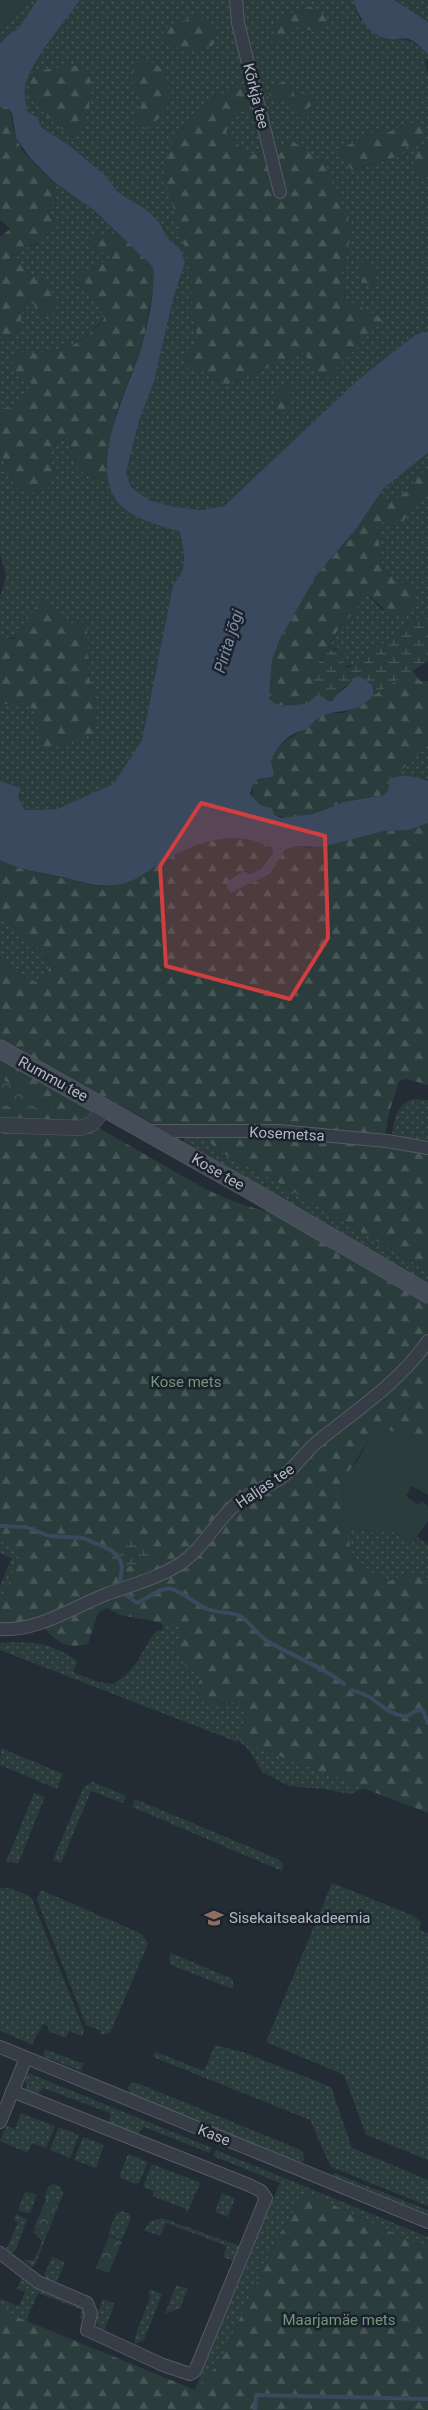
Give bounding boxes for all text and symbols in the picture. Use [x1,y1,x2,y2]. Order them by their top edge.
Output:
street label: Kõrkja tee [239,61,273,131]
water label: Pirita jõgi [210,607,247,675]
street label: Rummu tee [15,1053,91,1105]
street label: Kosemetsa [249,1123,325,1145]
street label: Kose tee [188,1150,248,1194]
park label: Kose mets [151,1373,221,1391]
street label: Haljas tee [232,1460,298,1512]
school or university icon: Sisekaitseakadeemia [203,1907,225,1929]
place label: Sisekaitseakadeemia [229,1909,371,1927]
street label: Kase [195,2120,233,2150]
park label: Maarjamäe mets [283,2311,396,2329]

